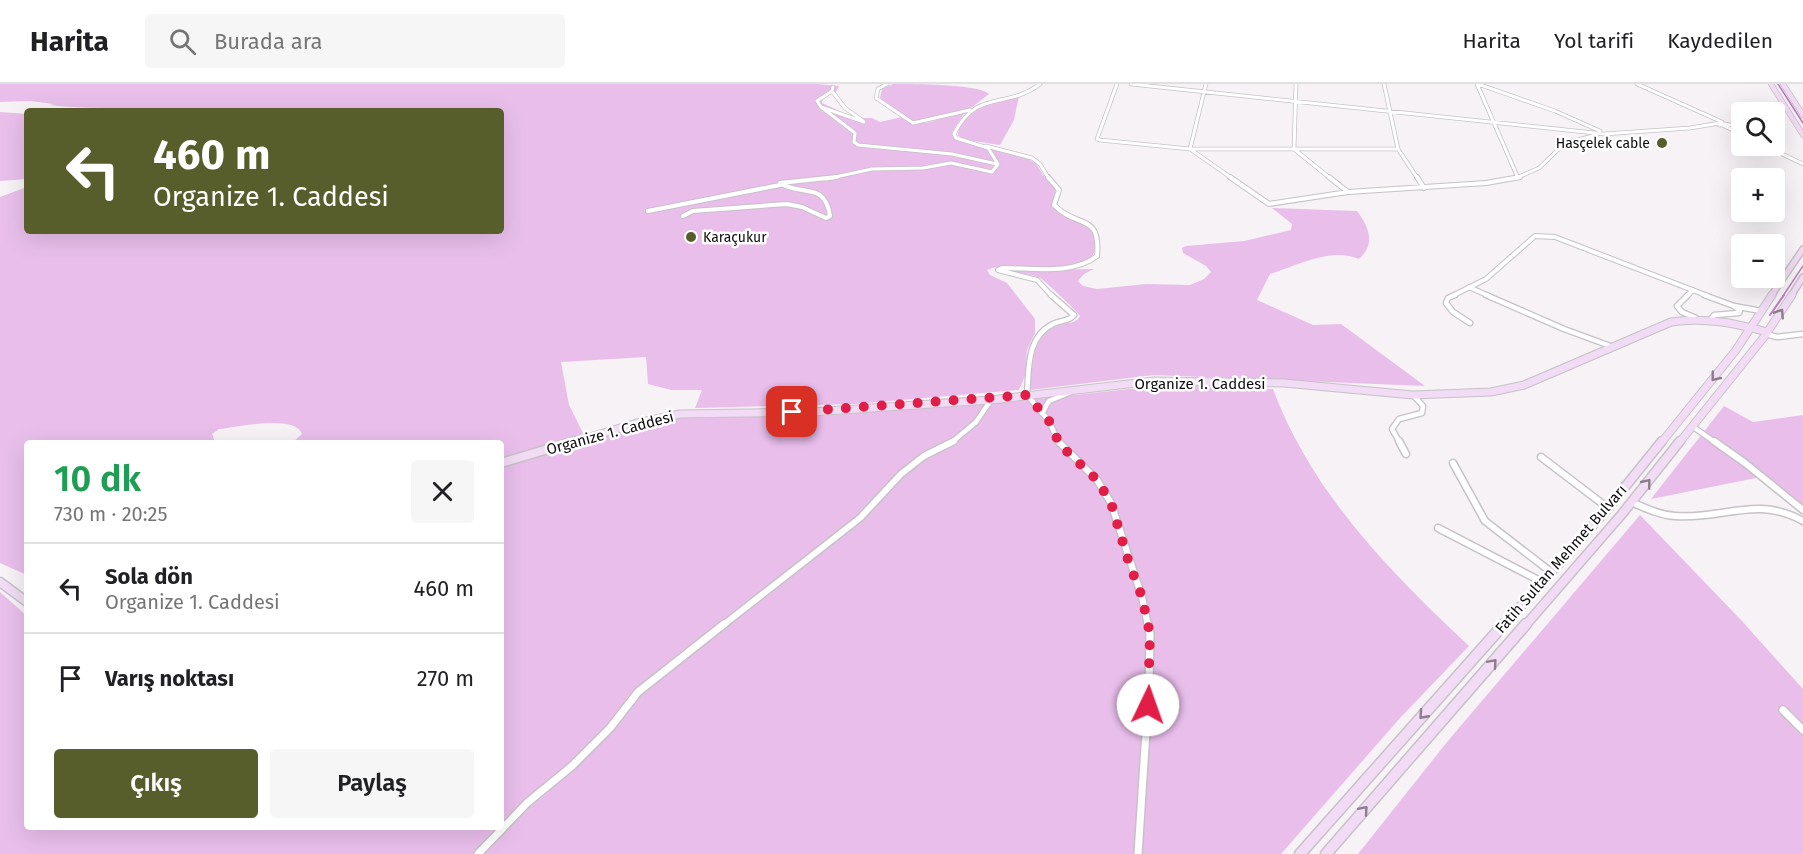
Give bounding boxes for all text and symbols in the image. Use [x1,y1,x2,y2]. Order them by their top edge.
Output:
search box [145,14,565,68]
text: Harita [30,25,109,58]
icon: search [166,25,199,58]
text: Burada ara [214,28,322,55]
text: Harita [1462,28,1521,54]
text: Yol tarifi [1554,28,1634,54]
text: Kaydedilen [1667,28,1773,54]
map controls [1731,102,1785,288]
button: search [1731,102,1785,156]
text: 460 m [153,130,270,180]
icon: left [54,132,132,210]
place label: Hasçelek cable [1556,135,1650,152]
marker: Hasçelek cable [1655,136,1669,150]
button: + [1731,168,1785,222]
text: Organize 1. Caddesi [153,181,389,213]
place label: Karaçukur [703,229,767,246]
marker: Karaçukur [684,230,698,244]
button: − [1731,234,1785,288]
one-way arrow [1772,309,1784,319]
one-way arrow [1711,370,1722,381]
street label: Organize 1. Caddesi [1134,375,1266,393]
pin [766,386,817,437]
icon: arrive [775,395,808,428]
street label: Organize 1. Caddesi [544,407,676,459]
text: 10 dk [54,457,141,501]
button: close [411,460,474,523]
one-way arrow [1639,479,1650,490]
street label: Fatih Sultan Mehmet Bulvarı [1492,481,1630,637]
text: 730 m · 20:25 [54,502,167,526]
text: Sola dön [105,563,193,590]
icon: left [54,572,87,605]
text: 460 m [414,575,474,602]
text: Organize 1. Caddesi [105,590,280,614]
one-way arrow [1486,659,1497,670]
icon: arrive [54,662,87,695]
text: Varış noktası [105,665,234,692]
text: 270 m [417,665,474,692]
position arrow [1116,673,1180,737]
one-way arrow [1419,708,1430,719]
button: Çıkış [54,749,258,818]
button: Paylaş [270,749,474,818]
one-way arrow [1357,806,1368,817]

